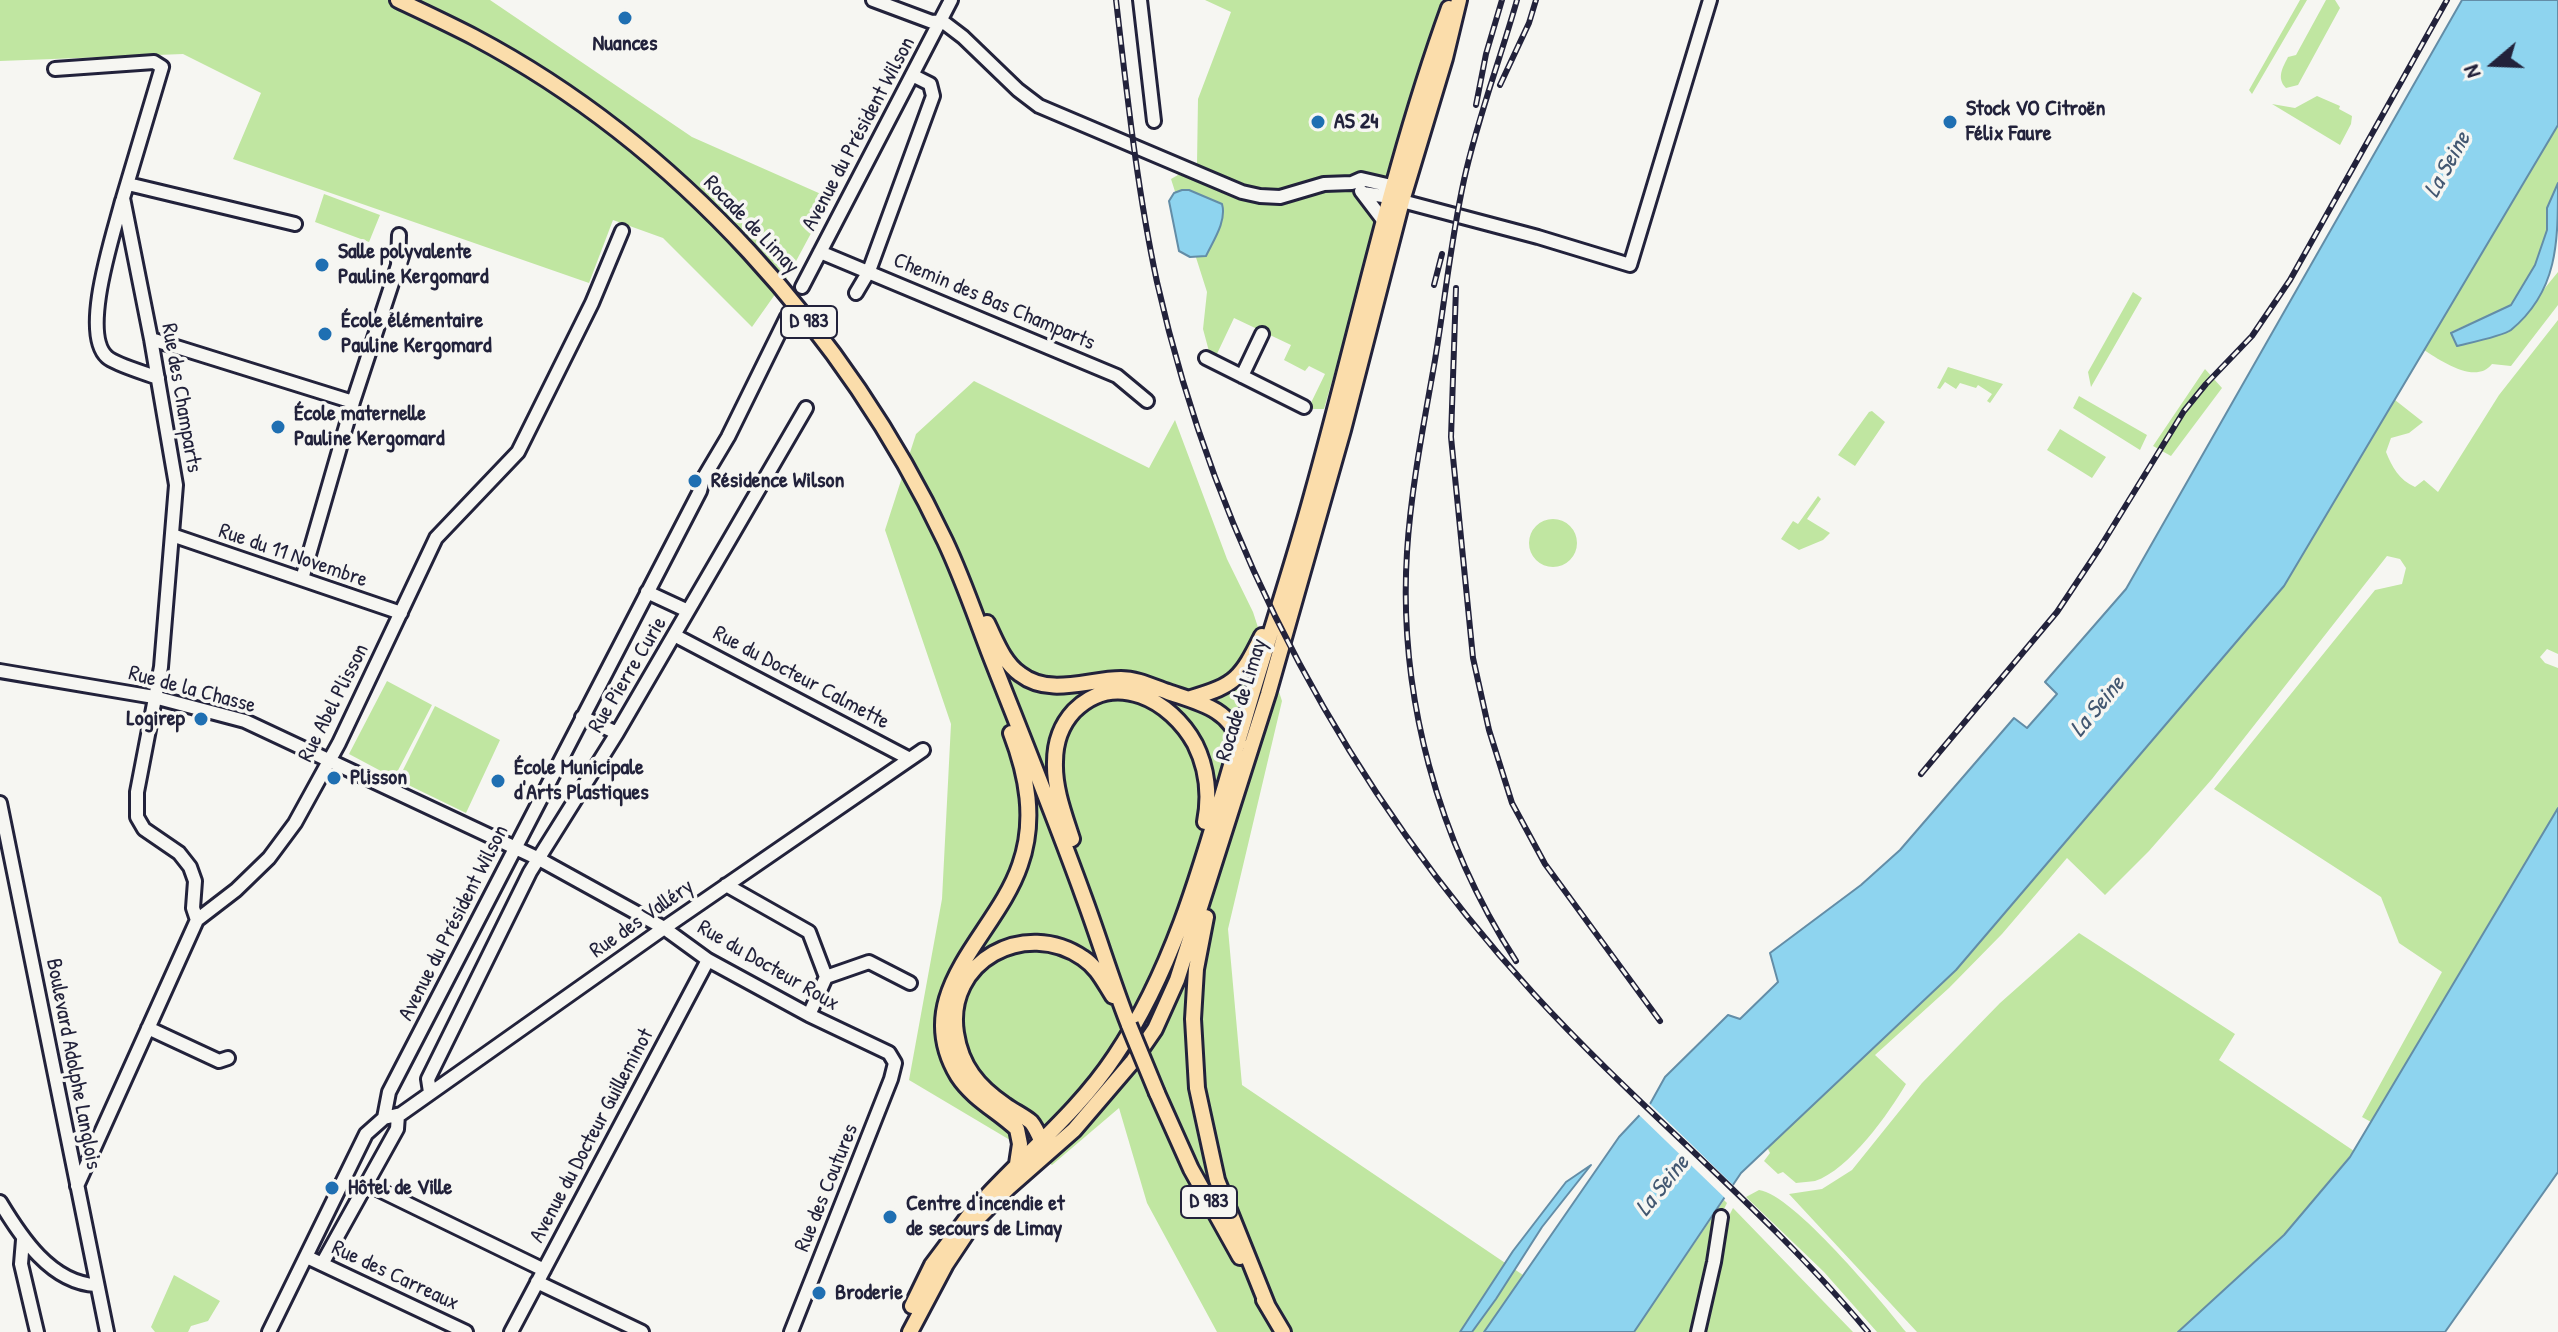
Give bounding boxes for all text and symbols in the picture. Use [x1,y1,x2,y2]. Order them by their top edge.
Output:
marker: Nuances [616,9,634,27]
north arrow [2454,24,2534,104]
place label: Nuances [593,31,657,57]
street label: Avenue du Président Wilson [797,32,921,236]
text: N [2455,61,2487,82]
place label: Stock VO Citroën Félix Faure [1966,96,2106,148]
place label: AS 24 [1334,109,1378,135]
marker: AS 24 [1309,113,1327,131]
marker: Stock VO Citroën Félix Faure [1941,113,1959,131]
water label: La Seine [2418,127,2478,203]
street label: Rocade de Limay [697,170,805,280]
place label: Salle polyvalente Pauline Kergomard [338,239,489,290]
street label: Chemin des Bas Champarts [889,248,1099,356]
marker: Salle polyvalente Pauline Kergomard [313,256,331,274]
road number: D 983 [781,306,837,338]
place label: École élémentaire Pauline Kergomard [341,308,492,360]
street label: Rue des Champarts [155,321,207,475]
marker: École élémentaire Pauline Kergomard [316,325,334,343]
place label: École maternelle Pauline Kergomard [294,401,445,452]
marker: École maternelle Pauline Kergomard [269,418,287,436]
place label: Résidence Wilson [711,468,844,494]
marker: Résidence Wilson [686,472,704,490]
street label: Rue du 11 Novembre [215,518,371,594]
street label: Rue Pierre Curie [583,612,673,738]
street label: Rue du Docteur Calmette [708,620,894,736]
street label: Rocade de Limay [1211,636,1273,764]
street label: Rue Abel Plisson [293,639,375,767]
street label: Rue de la Chasse [126,660,258,720]
water label: La Seine [2064,671,2132,743]
place label: Logirep [127,706,185,732]
marker: Logirep [192,710,210,728]
place label: École Municipale d'Arts Plastiques [514,755,649,806]
place label: Plisson [350,765,407,791]
marker: Plisson [325,769,343,787]
marker: École Municipale d'Arts Plastiques [489,772,507,790]
street label: Avenue du Président Wilson [393,821,515,1025]
street label: Rue des Valléry [585,874,699,964]
street label: Rue du Docteur Roux [693,915,843,1017]
street label: Boulevard Adolphe Langlois [40,956,106,1172]
street label: Avenue du Docteur Guilleminot [524,1024,660,1248]
street label: Rue des Coutures [789,1120,865,1256]
water label: La Seine [1630,1150,1696,1222]
place label: Hôtel de Ville [348,1175,452,1201]
marker: Hôtel de Ville [323,1179,341,1197]
road number: D 983 [1181,1186,1237,1218]
place label: Centre d'incendie et de secours de Limay [906,1191,1065,1242]
marker: Centre d'incendie et de secours de Limay [881,1208,899,1226]
street label: Rue des Carreaux [327,1235,463,1317]
place label: Broderie [835,1280,903,1306]
marker: Broderie [810,1284,828,1302]

